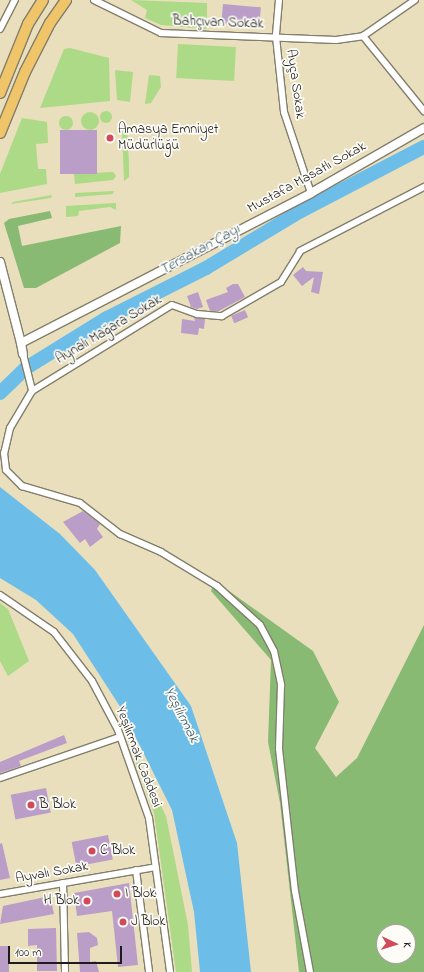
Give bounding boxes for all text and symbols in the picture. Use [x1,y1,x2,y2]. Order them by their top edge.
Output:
street label: Bahçıvan Sokak [172,13,264,33]
street label: Ayça Sokak [282,48,308,120]
place label: Amasya Emniyet Müdürlüğü [118,122,219,154]
marker: Amasya Emniyet Müdürlüğü [105,133,115,143]
street label: Mustafa Masatlı Sokak [245,138,369,218]
water label: Tersakan Çayı [157,221,243,279]
street label: Aynalı Mağara Sokak [53,292,165,368]
water label: Yeşilırmak [159,684,203,746]
street label: Yeşilırmak Caddesi [111,704,165,810]
place label: B Blok [39,797,76,813]
marker: B Blok [26,800,36,810]
place label: C Blok [100,843,135,859]
marker: C Blok [87,846,97,856]
street label: Ayvalı Sokak [14,858,90,888]
place label: I Blok [125,886,156,902]
marker: I Blok [112,889,122,899]
place label: H Blok [43,893,79,909]
marker: H Blok [82,896,92,906]
place label: J Blok [131,914,165,930]
marker: J Blok [118,917,128,927]
north arrow [376,924,416,964]
scale bar [10,938,124,964]
text: K [399,942,415,948]
text: 100 m [15,944,42,962]

